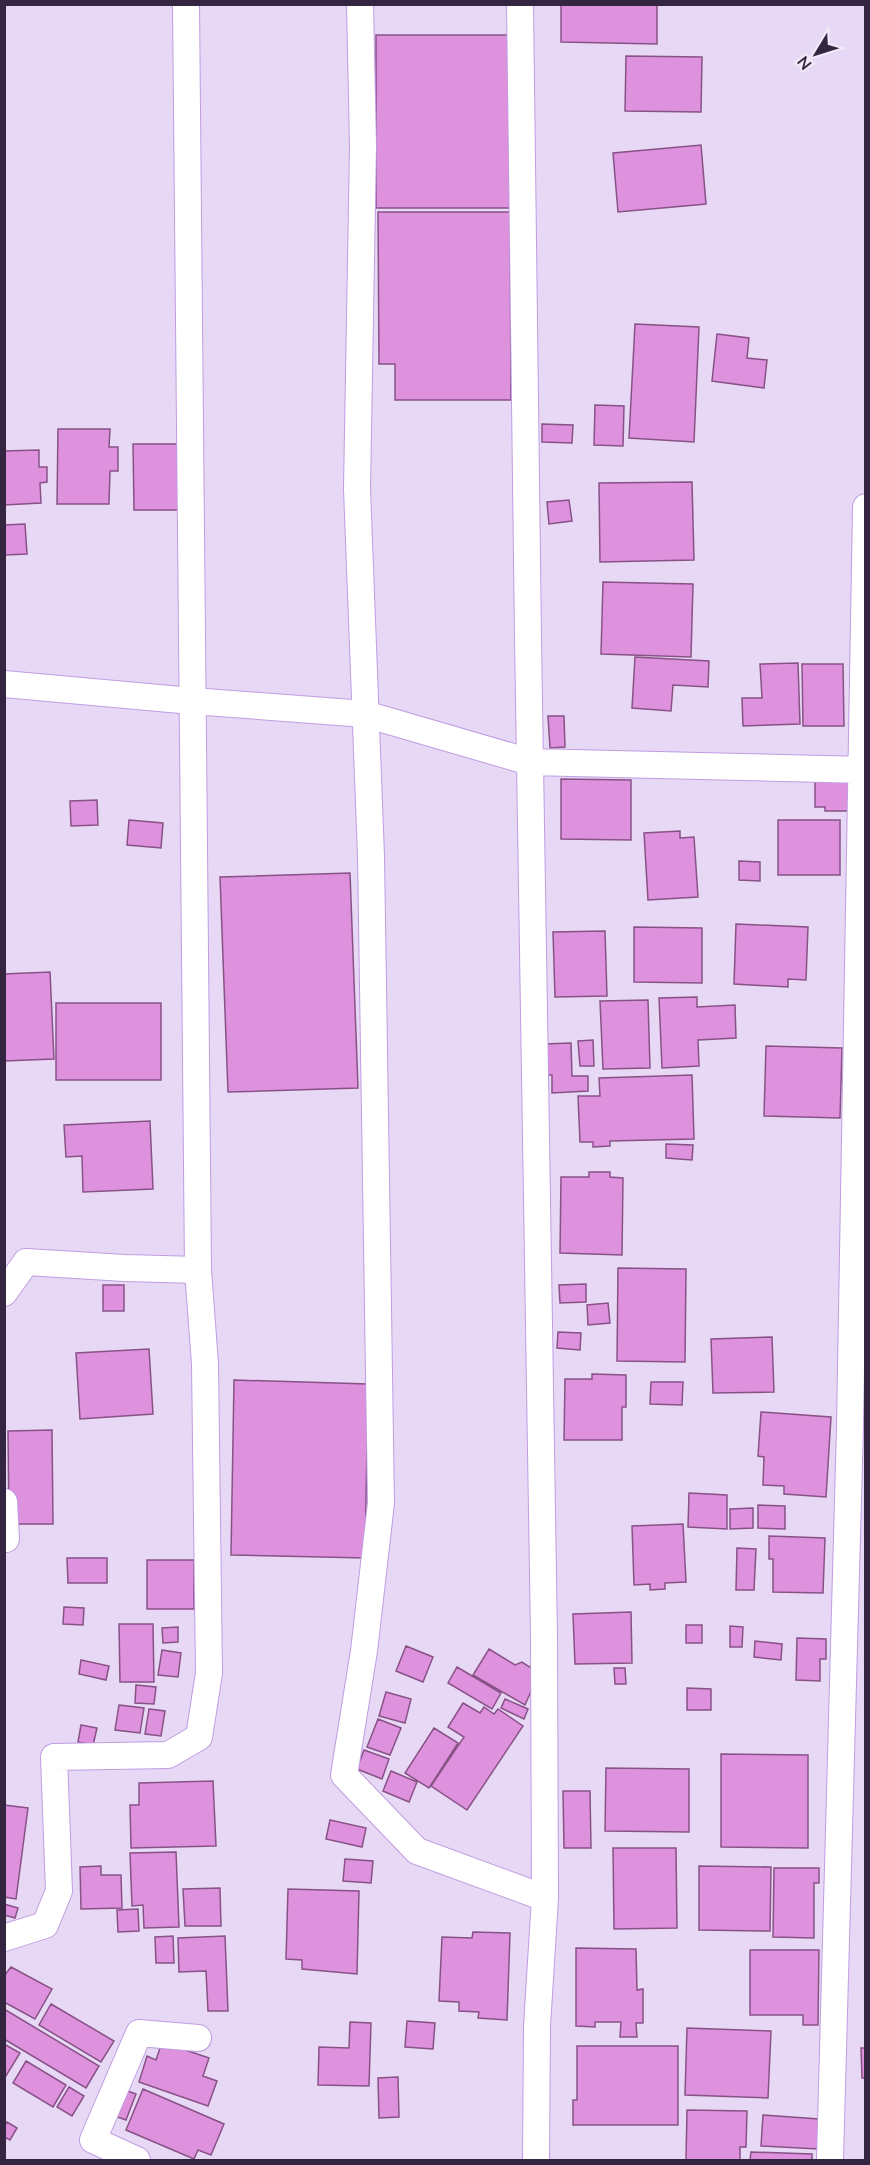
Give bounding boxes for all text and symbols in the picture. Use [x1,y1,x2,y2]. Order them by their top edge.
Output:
north arrow [786,24,846,84]
text: N [793,51,817,74]

